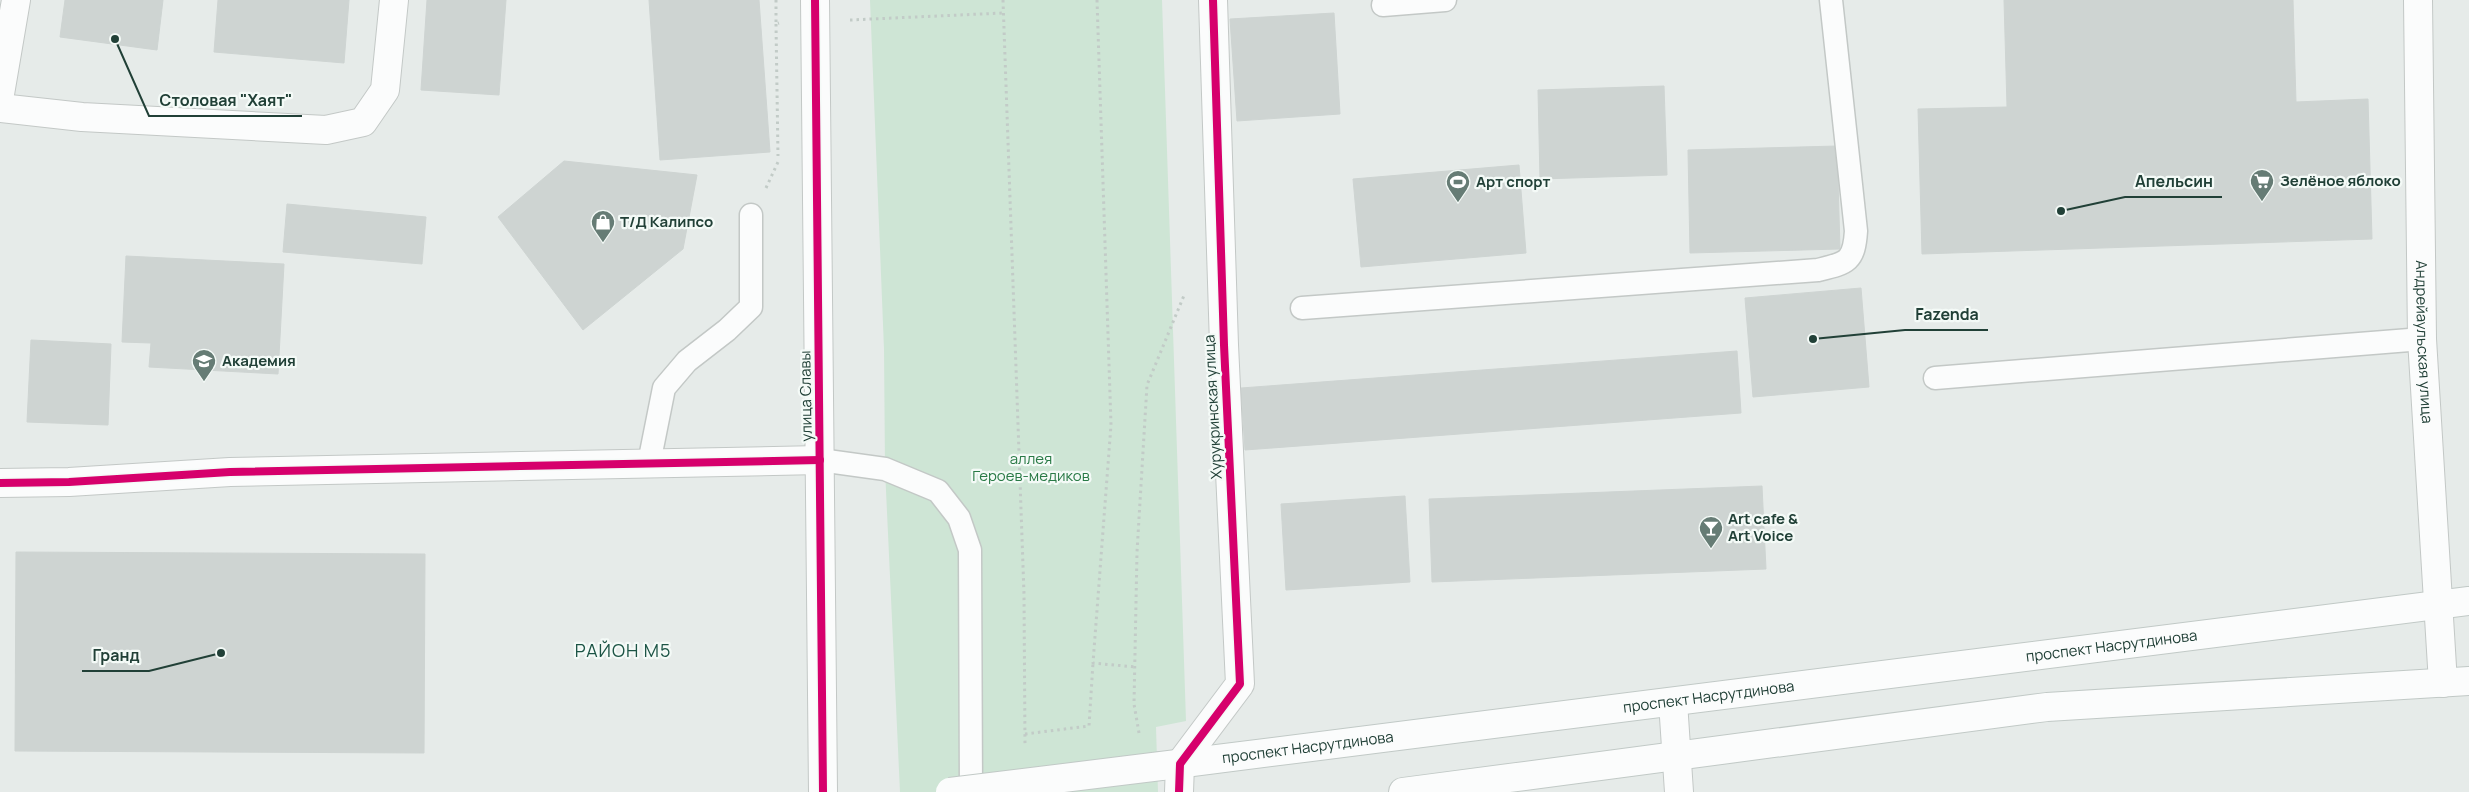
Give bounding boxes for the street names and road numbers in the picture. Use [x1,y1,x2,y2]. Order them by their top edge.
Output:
street label: Андрейаульская улица [2411,260,2438,424]
street label: Хурукринская улица [1198,334,1227,480]
street label: улица Славы [794,350,817,442]
street label: проспект Насрутдинова [2024,624,2198,667]
street label: проспект Насрутдинова [1622,675,1796,718]
street label: проспект Насрутдинова [1221,726,1395,768]

